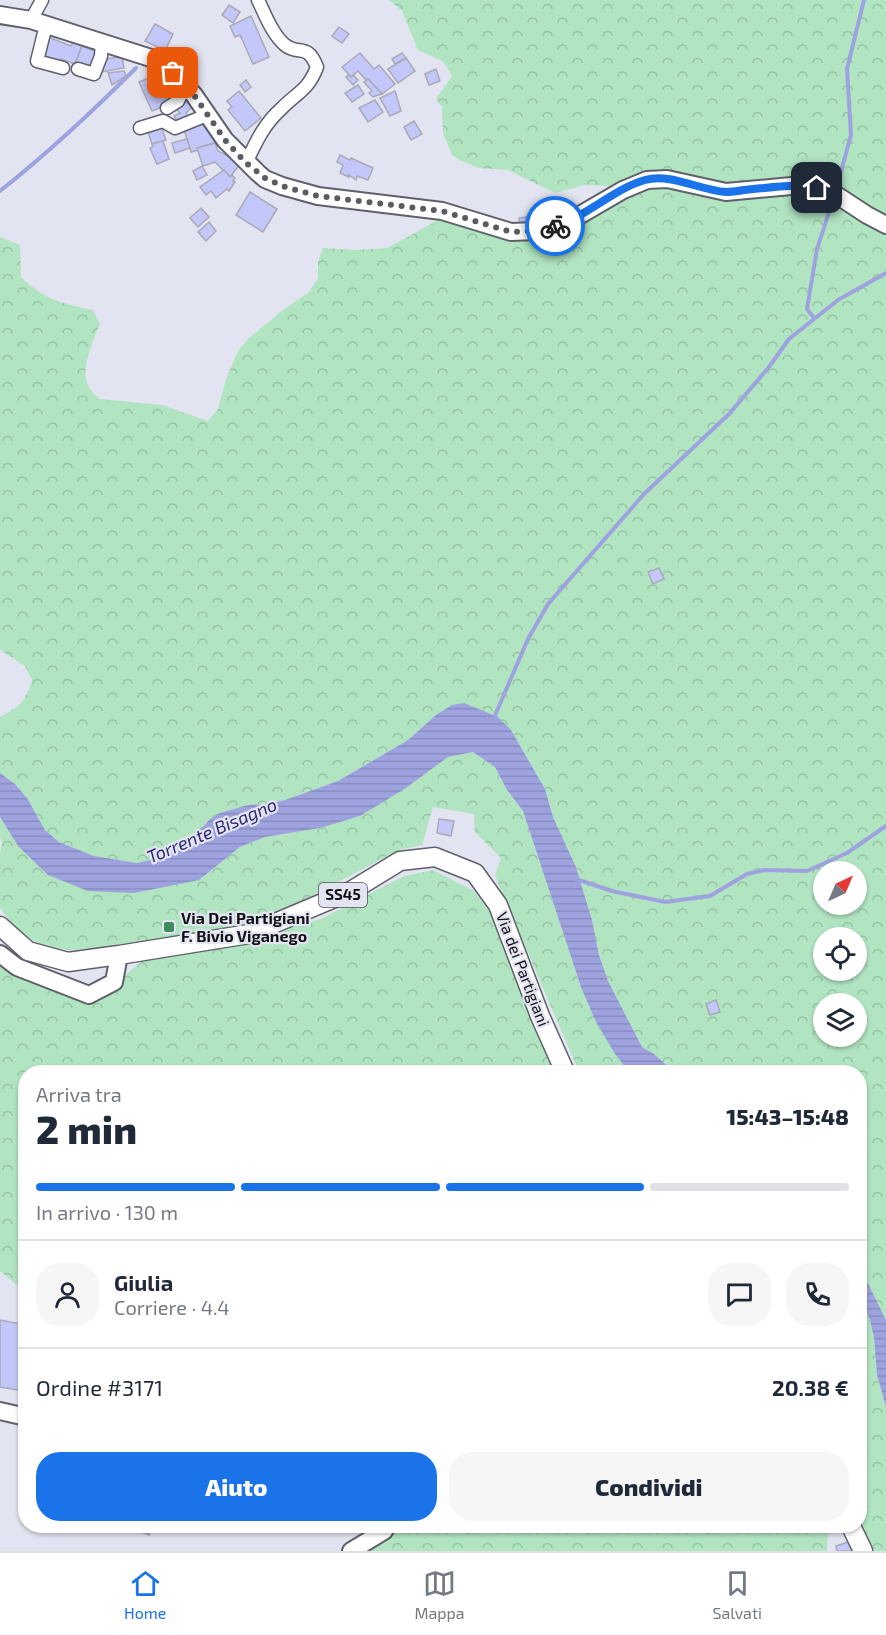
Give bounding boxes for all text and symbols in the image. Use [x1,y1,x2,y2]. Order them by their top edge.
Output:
pin [147,47,198,98]
icon: bag [156,56,189,89]
pin [791,162,842,213]
icon: home [800,171,833,204]
courier [525,196,585,256]
icon: bike [539,210,572,243]
water label: Torrente Bisagno [143,793,280,867]
north arrow [813,861,867,915]
map controls [813,861,867,1047]
road number: SS45 [319,883,367,907]
place label: Via Dei Partigiani F. Bivio Viganego [181,908,310,945]
street label: Via dei Partigiani [493,909,554,1029]
marker: Via Dei Partigiani F. Bivio Viganego [162,920,176,934]
button: locate [813,927,867,981]
button: layers [813,993,867,1047]
text: Arriva tra [36,1082,122,1106]
text: 15:43–15:48 [726,1103,849,1129]
text: 2 min [36,1105,137,1152]
text: In arrivo · 130 m [36,1200,178,1224]
button: person [36,1263,99,1326]
button: chat [708,1263,771,1326]
button: phone [786,1263,849,1326]
text: Giulia [114,1269,173,1295]
text: Corriere · 4.4 [114,1295,230,1319]
text: Ordine #3171 [36,1374,163,1400]
text: 20.38 € [772,1374,849,1400]
button: Aiuto [36,1452,437,1521]
button: Condividi [449,1452,849,1521]
tab: Home [124,1567,166,1622]
tab: Mappa [414,1567,465,1622]
tab: Salvati [713,1567,762,1622]

